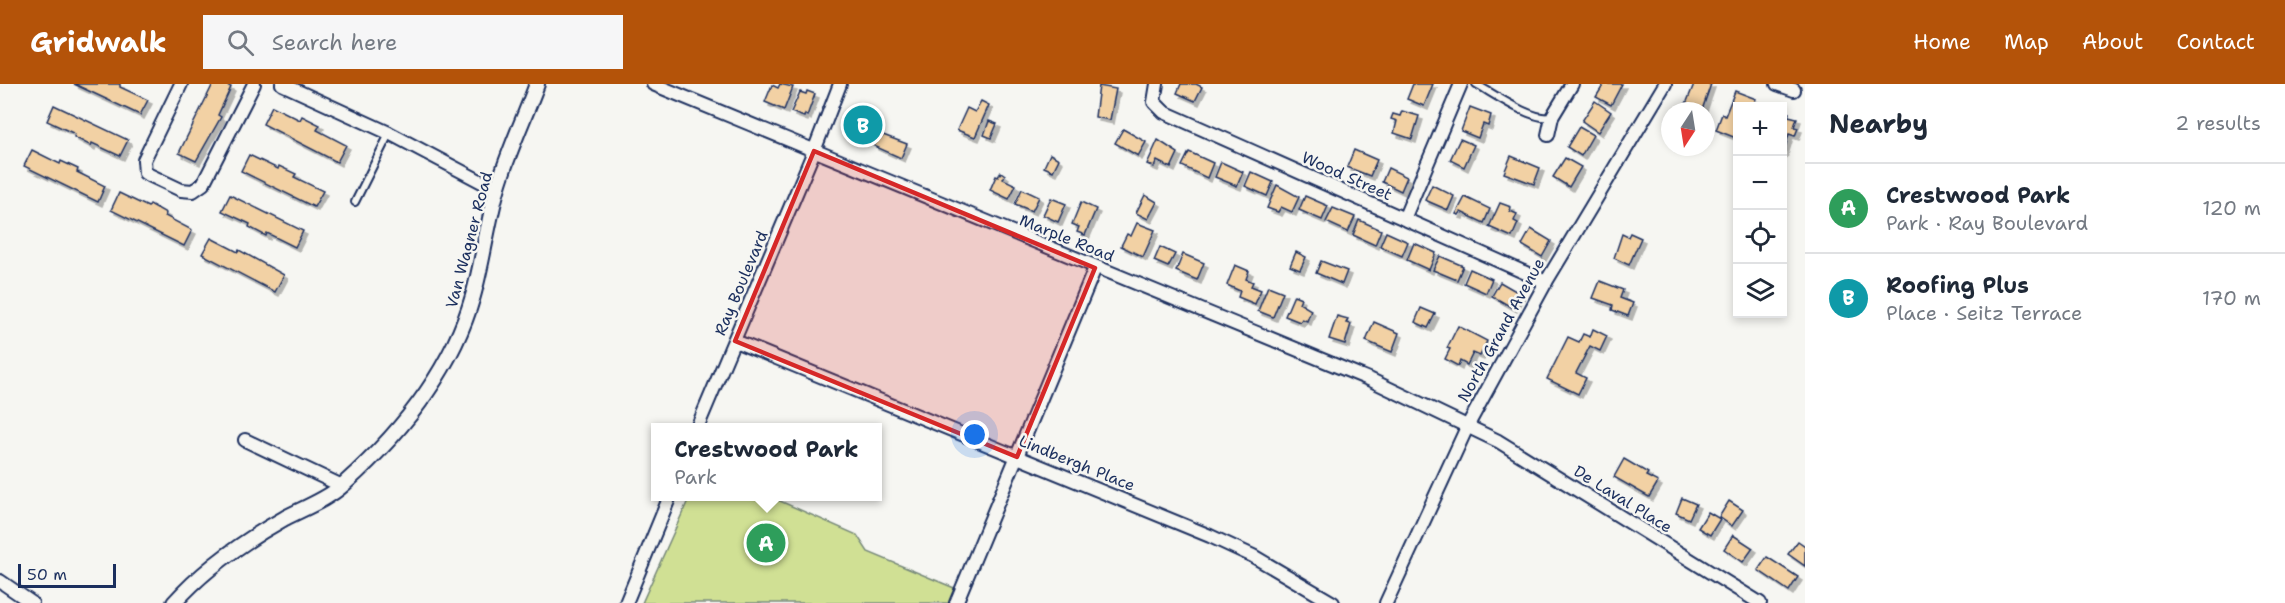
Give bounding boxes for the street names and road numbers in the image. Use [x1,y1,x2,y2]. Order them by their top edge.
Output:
street label: Wood Street [1299,147,1395,205]
street label: Van Wagner Road [441,169,497,311]
street label: Marple Road [1016,209,1118,267]
street label: Ray Boulevard [709,227,773,339]
street label: North Grand Avenue [1453,254,1549,406]
street label: Lindbergh Place [1016,430,1138,496]
street label: De Laval Place [1570,460,1676,538]

